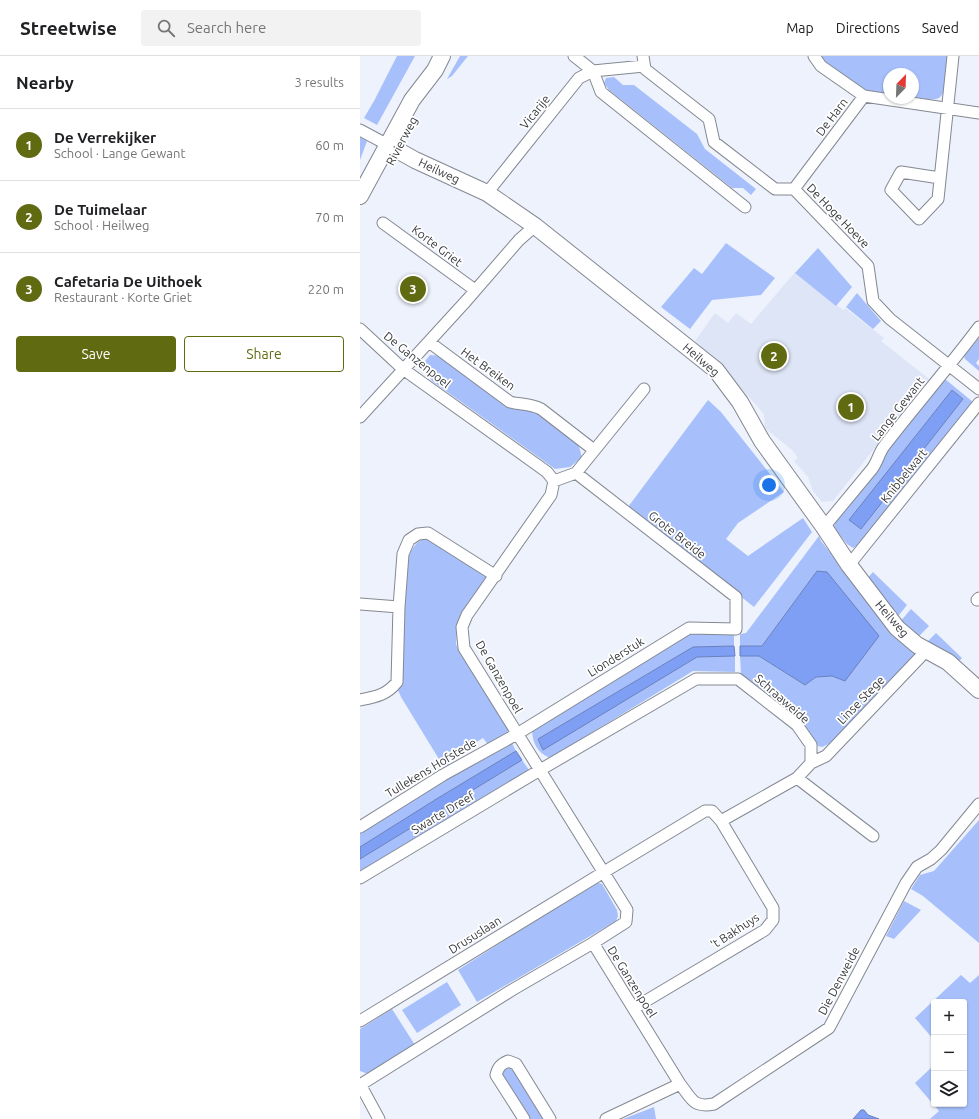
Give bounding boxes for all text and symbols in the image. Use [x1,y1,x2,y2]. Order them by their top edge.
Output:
search box [141,10,421,46]
text: Streetwise [20,17,117,39]
icon: search [155,17,177,39]
text: Search here [187,19,266,36]
text: Map [786,20,814,36]
text: Directions [836,20,900,36]
text: Saved [922,20,959,36]
north arrow [883,68,919,104]
text: Nearby [16,73,74,92]
text: 3 results [294,75,344,89]
street label: Vicarije [517,92,552,131]
street label: De Harn [813,95,850,138]
street label: Rivierweg [383,114,420,167]
text: De Verrekijker [54,129,156,146]
text: 1 [25,138,33,152]
text: 60 m [315,138,344,152]
text: School · Lange Gewant [54,146,186,160]
street label: Heilweg [417,155,462,186]
street label: De Hoge Hoeve [805,181,872,250]
text: De Tuimelaar [54,201,147,218]
text: 2 [25,210,33,224]
text: 70 m [315,210,344,224]
text: School · Heilweg [54,218,150,232]
street label: Korte Griet [410,222,465,269]
text: Cafetaria De Uithoek [54,273,202,290]
pin: 3 [400,274,426,304]
text: 3 [25,282,33,296]
text: 220 m [308,282,344,296]
text: Restaurant · Korte Griet [54,290,192,304]
street label: De Ganzenpoel [382,329,453,390]
button: Save [16,336,176,372]
button: Share [184,336,344,372]
street label: Heilweg [681,340,722,379]
pin: 2 [761,341,787,371]
street label: Het Breiken [459,345,518,393]
street label: Lange Gewant [869,374,927,443]
pin: 1 [838,392,864,422]
street label: Knibbelwart [878,446,929,505]
your location [759,475,779,495]
street label: Grote Breide [646,508,708,561]
street label: Heilweg [873,598,912,639]
street label: Lionderstuk [585,634,646,679]
street label: De Ganzenpoel [473,638,525,715]
street label: Schraaweide [752,671,812,726]
street label: Linse Stege [835,673,887,726]
street label: Tullekens Hofstede [383,735,478,800]
street label: Swarte Dreef [409,788,477,836]
street label: 't Bakhuys [708,910,761,951]
street label: Drususlaan [446,913,503,956]
street label: De Ganzenpoel [605,944,660,1020]
street label: Die Denweide [815,945,862,1017]
map controls [931,999,967,1107]
button: + [931,999,967,1035]
button: − [931,1035,967,1071]
button: layers [931,1071,967,1107]

